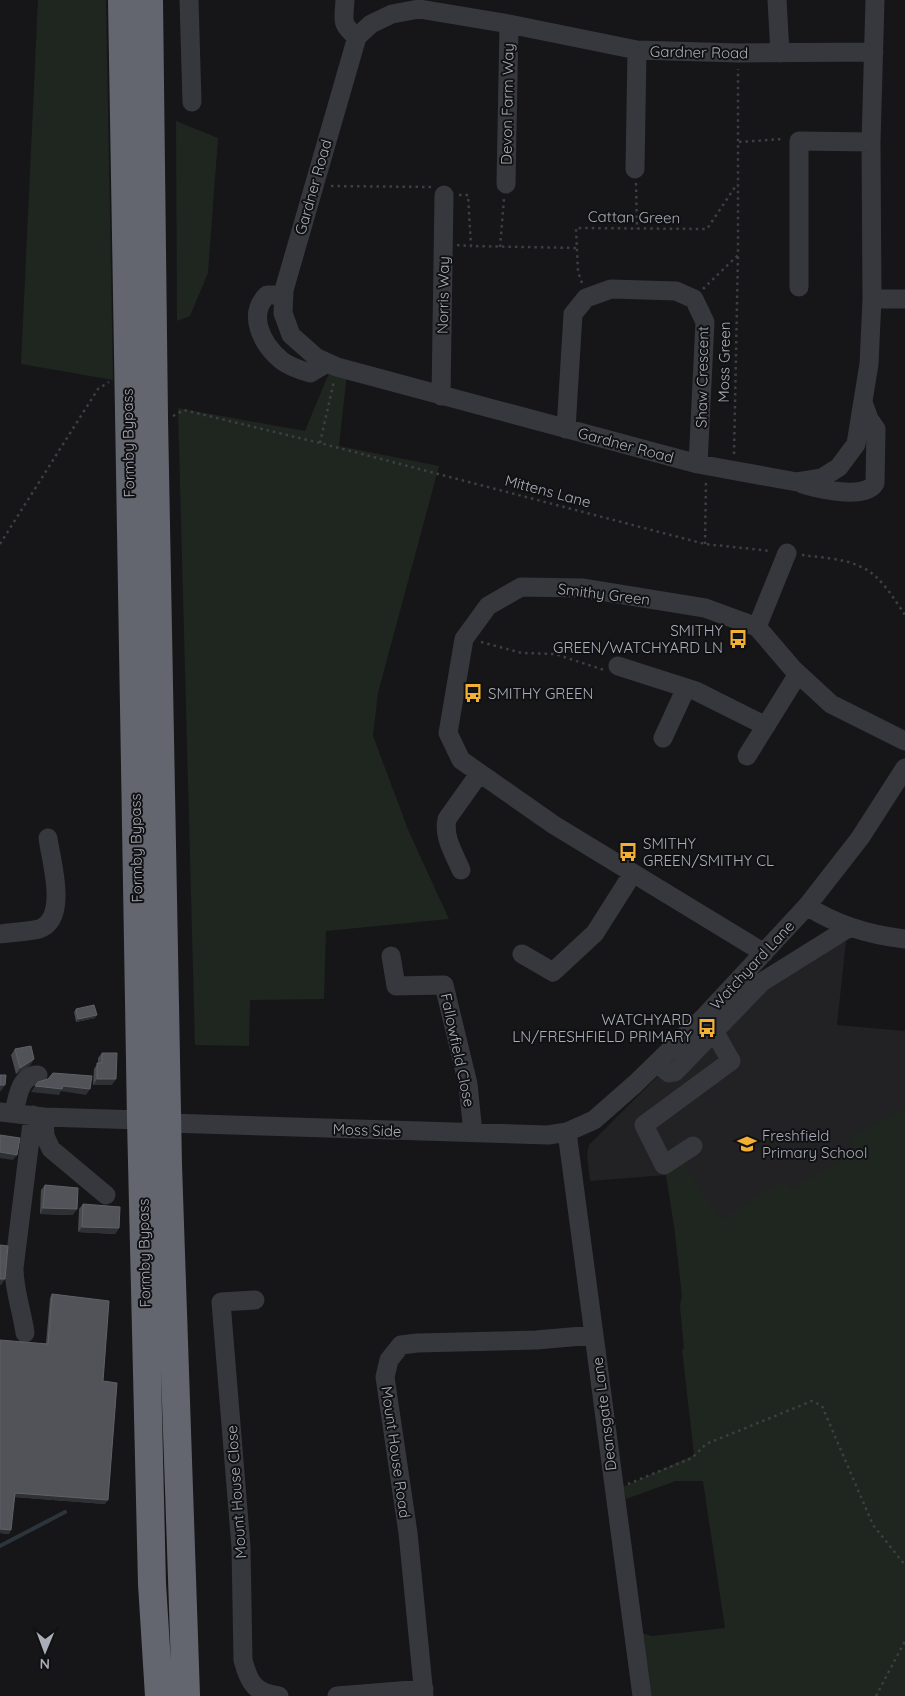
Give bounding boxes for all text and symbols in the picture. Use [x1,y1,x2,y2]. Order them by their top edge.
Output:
street label: Gardner Road [650,42,748,62]
street label: Devon Farm Way [496,43,518,165]
street label: Gardner Road [290,137,336,237]
street label: Cattan Green [588,207,680,227]
street label: Norris Way [433,256,453,334]
street label: Moss Green [714,321,734,403]
street label: Shaw Crescent [692,326,712,428]
street label: Formby Bypass [118,388,138,498]
street label: Gardner Road [576,423,676,467]
street label: Mittens Lane [503,470,593,512]
street label: Smithy Green [557,579,651,609]
place label: SMITHY GREEN/WATCHYARD LN [553,621,724,657]
bus stop icon: SMITHY GREEN/WATCHYARD LN [727,628,749,650]
bus stop icon: SMITHY GREEN [462,682,484,704]
place label: SMITHY GREEN [488,684,593,703]
street label: Formby Bypass [126,793,146,903]
place label: SMITHY GREEN/SMITHY CL [643,834,774,870]
bus stop icon: SMITHY GREEN/SMITHY CL [617,841,639,863]
street label: Watchyard Lane [706,916,798,1014]
street label: Fallowfield Close [437,991,479,1109]
place label: WATCHYARD LN/FRESHFIELD PRIMARY [512,1010,693,1046]
bus stop icon: WATCHYARD LN/FRESHFIELD PRIMARY [696,1017,718,1039]
street label: Moss Side [332,1119,402,1141]
place label: Freshfield Primary School [762,1126,867,1162]
school or university icon: Freshfield Primary School [736,1133,758,1155]
street label: Formby Bypass [134,1198,154,1308]
street label: Deansgate Lane [588,1356,620,1472]
street label: Mount House Road [377,1385,415,1519]
street label: Mount House Close [222,1425,250,1559]
north arrow [20,1626,70,1676]
text: N [39,1655,50,1673]

